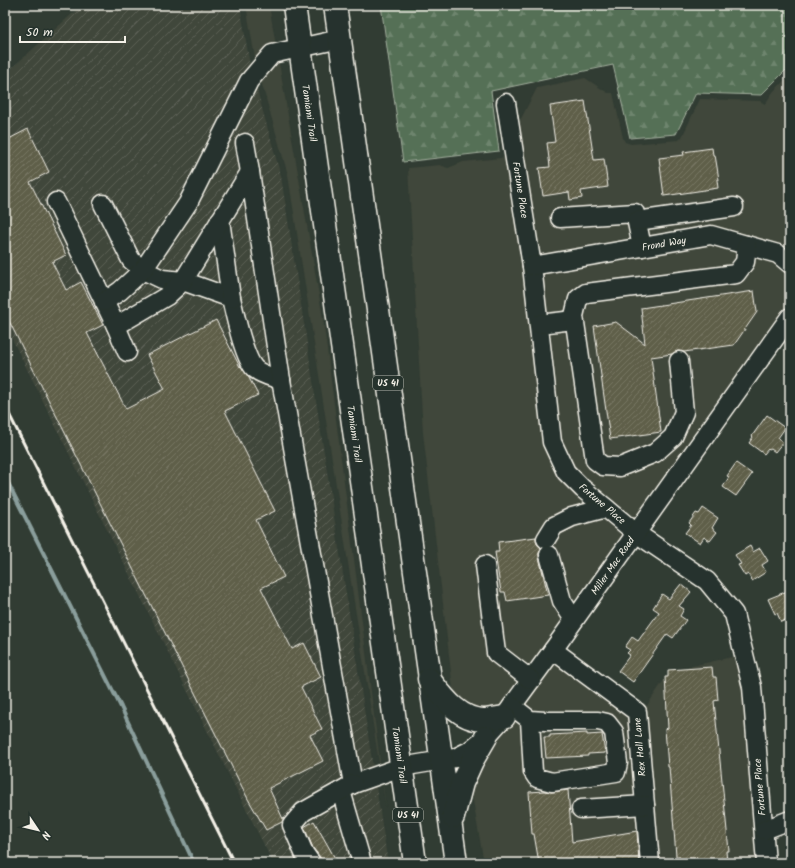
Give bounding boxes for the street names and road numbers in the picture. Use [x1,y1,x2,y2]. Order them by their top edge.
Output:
street label: Tamiami Trail [297,83,321,143]
street label: Fortune Place [508,161,532,220]
street label: Frond Way [641,232,688,256]
road number: US 41 [373,376,403,390]
street label: Tamiami Trail [342,404,366,464]
street label: Fortune Place [575,480,629,529]
street label: Miller Mac Road [587,533,640,598]
street label: Rex Hall Lane [629,716,651,777]
street label: Tamiami Trail [387,725,411,785]
street label: Fortune Place [749,757,770,816]
road number: US 41 [393,808,423,822]

